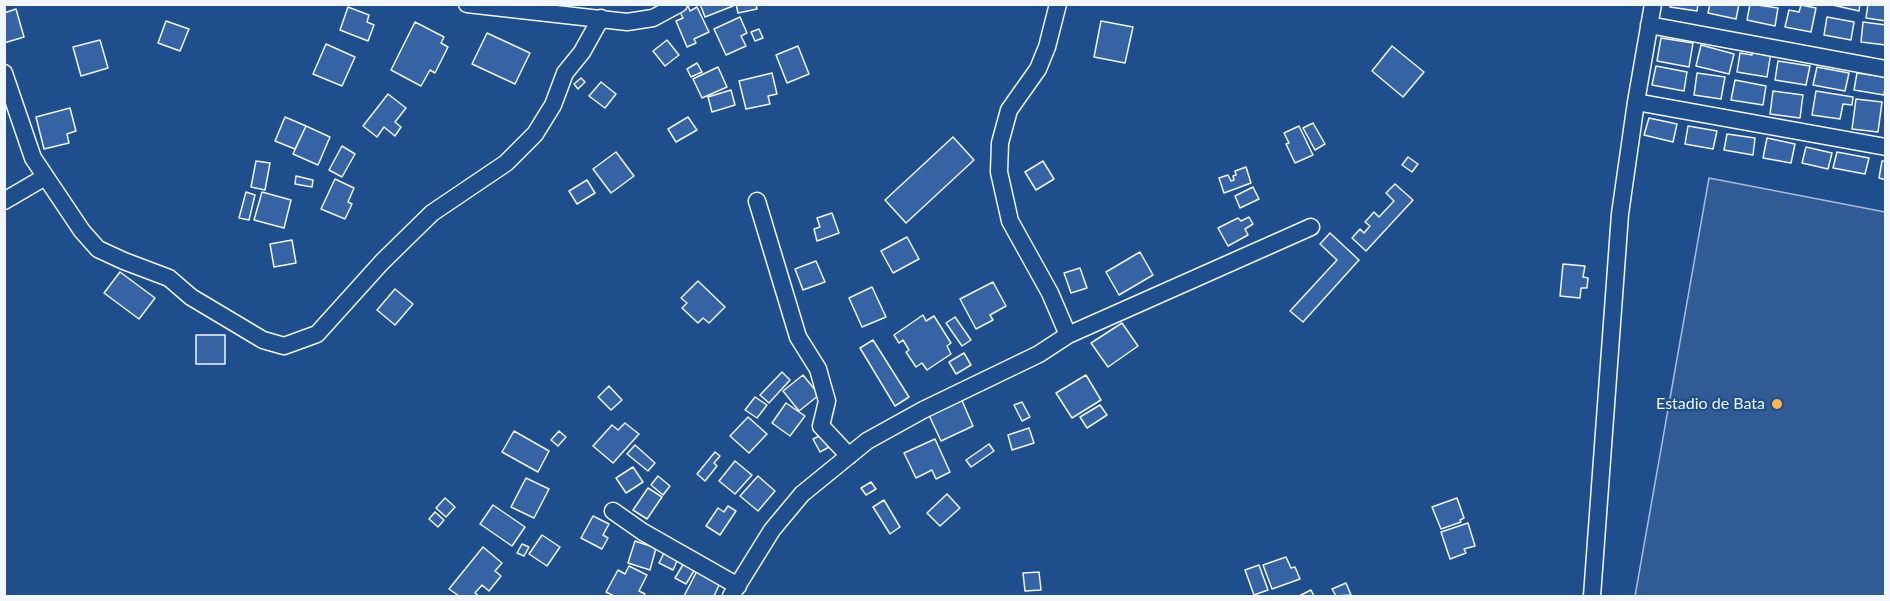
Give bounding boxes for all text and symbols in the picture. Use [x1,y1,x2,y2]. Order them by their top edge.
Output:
place label: Estadio de Bata [1656,394,1765,414]
marker: Estadio de Bata [1770,397,1784,411]

